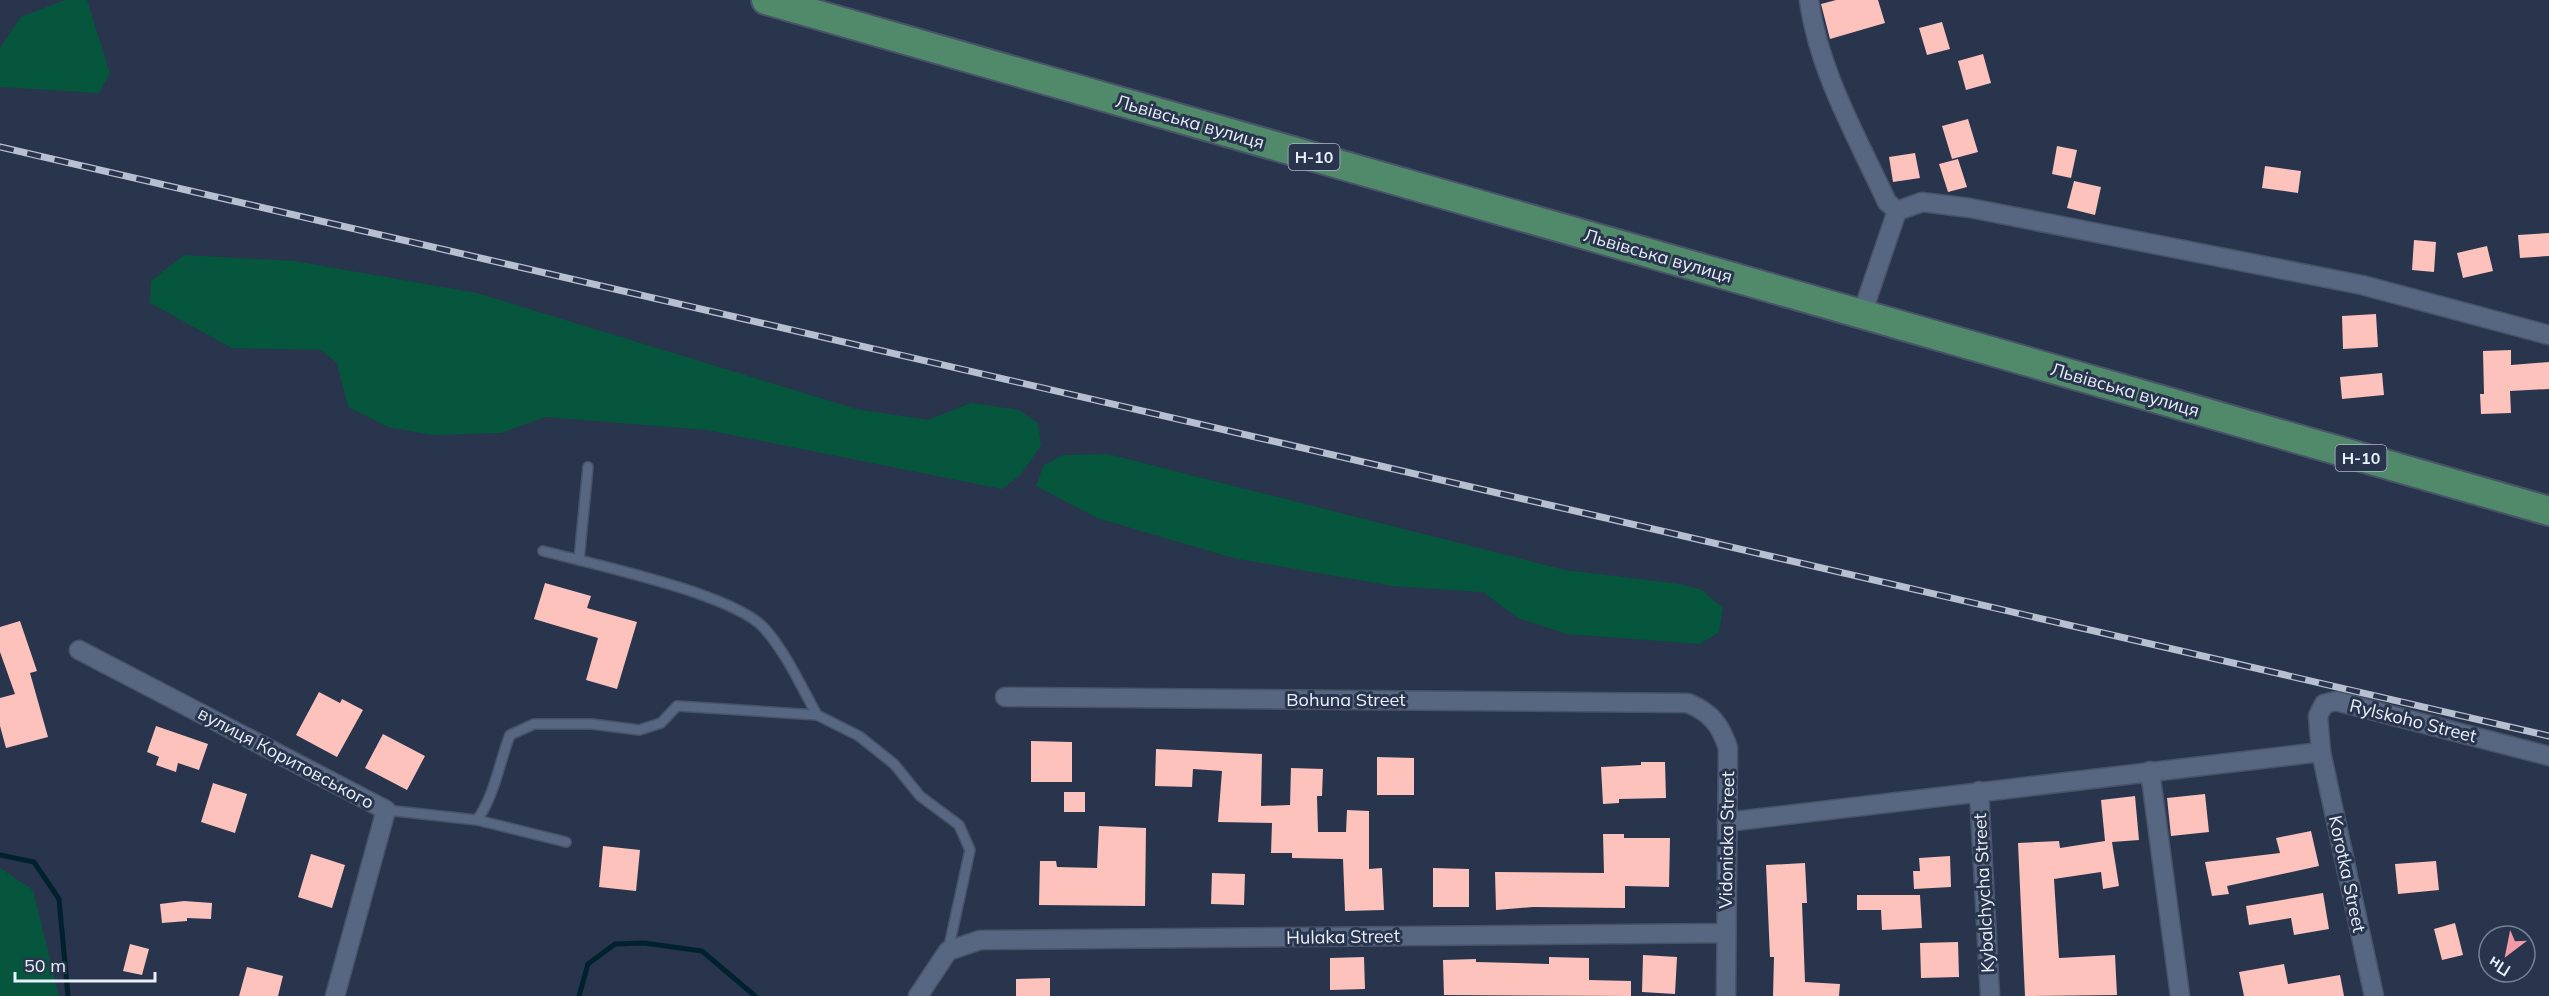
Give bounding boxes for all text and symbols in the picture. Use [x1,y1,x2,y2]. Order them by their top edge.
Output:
street label: Львівська вулиця [1113,89,1267,154]
road number: Н-10 [1288,144,1340,170]
street label: Львівська вулиця [1581,223,1735,288]
street label: Львівська вулиця [2048,357,2202,422]
road number: Н-10 [2336,445,2386,471]
street label: Bohuna Street [1286,688,1406,711]
street label: Rylskoho Street [2347,694,2479,747]
street label: вулиця Коритовського [194,701,378,814]
street label: Vidoniaka Street [1714,771,1739,909]
street label: Kybalchycha Street [1968,813,1999,973]
street label: Korotka Street [2324,813,2371,934]
street label: Hulaka Street [1286,924,1400,949]
north arrow [2477,924,2537,984]
scale bar [15,945,154,983]
text: Пн [2484,952,2514,981]
text: 50 m [24,954,66,977]

